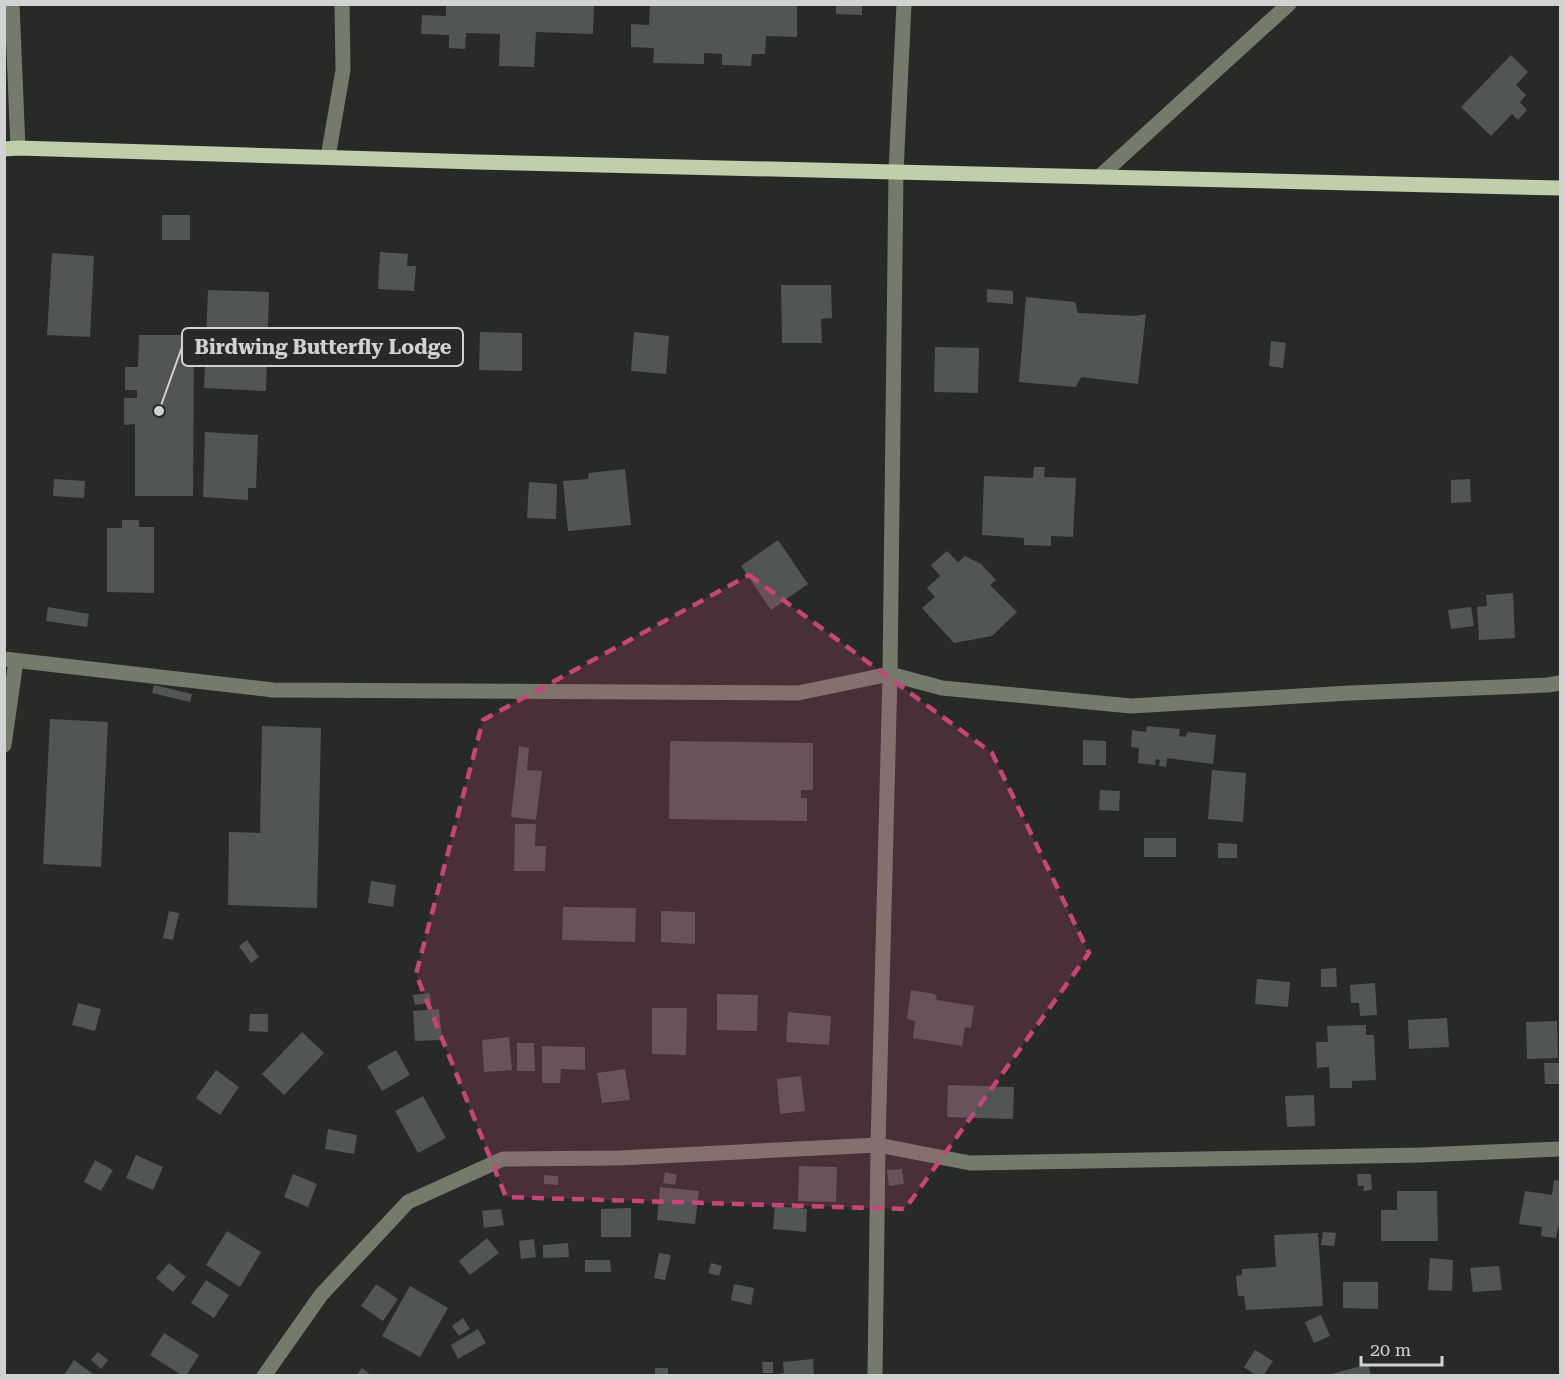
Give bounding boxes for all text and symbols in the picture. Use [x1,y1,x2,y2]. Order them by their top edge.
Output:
callout: Birdwing Butterfly Lodge [182,328,463,366]
text: Birdwing Butterfly Lodge [195,335,452,359]
scale bar [1361,1329,1442,1367]
text: 20 m [1370,1339,1411,1360]

